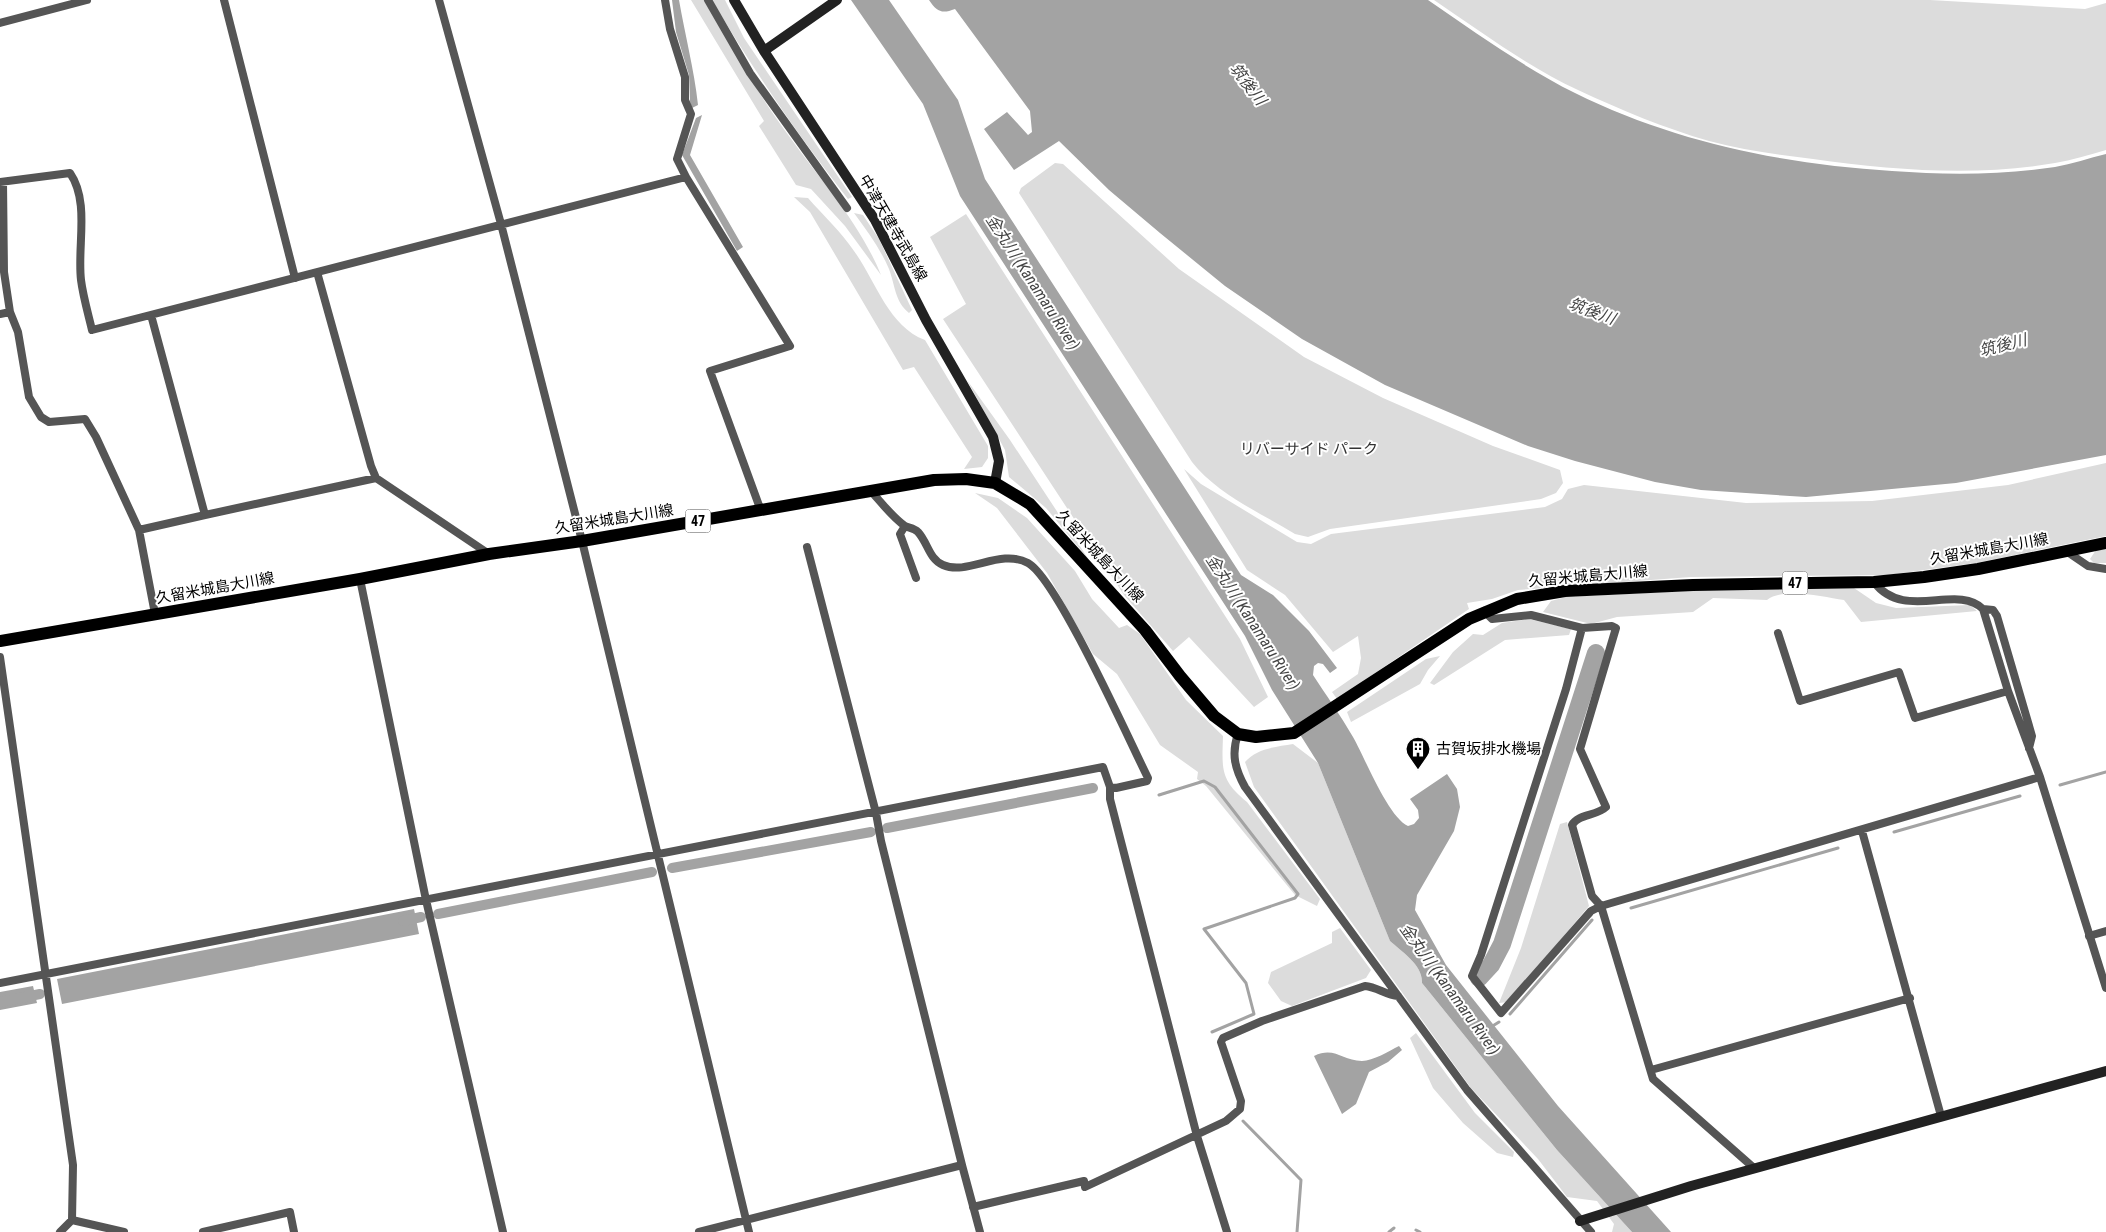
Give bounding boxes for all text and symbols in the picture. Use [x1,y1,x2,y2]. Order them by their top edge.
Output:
water label: 筑後川 [1226,59,1271,110]
street label: 中津天建寺武島線 [855,172,931,284]
water label: 金丸川 (Kanamaru River) [982,211,1084,353]
water label: 筑後川 [1566,294,1620,329]
water label: 筑後川 [1977,329,2031,360]
park label: リバーサイド パーク [1240,440,1378,458]
street label: 久留米城島大川線 [553,501,675,537]
street label: 久留米城島大川線 [1052,506,1148,606]
road number: 47 [686,510,710,532]
street label: 久留米城島大川線 [1928,530,2050,568]
water label: 金丸川 (Kanamaru River) [1202,551,1304,693]
street label: 久留米城島大川線 [1527,562,1649,590]
street label: 久留米城島大川線 [154,569,276,607]
road number: 47 [1782,572,1808,594]
building icon: 古賀坂排水機場 [1405,736,1431,770]
place label: 古賀坂排水機場 [1436,740,1541,758]
water label: 金丸川 (Kanamaru River) [1396,920,1504,1058]

